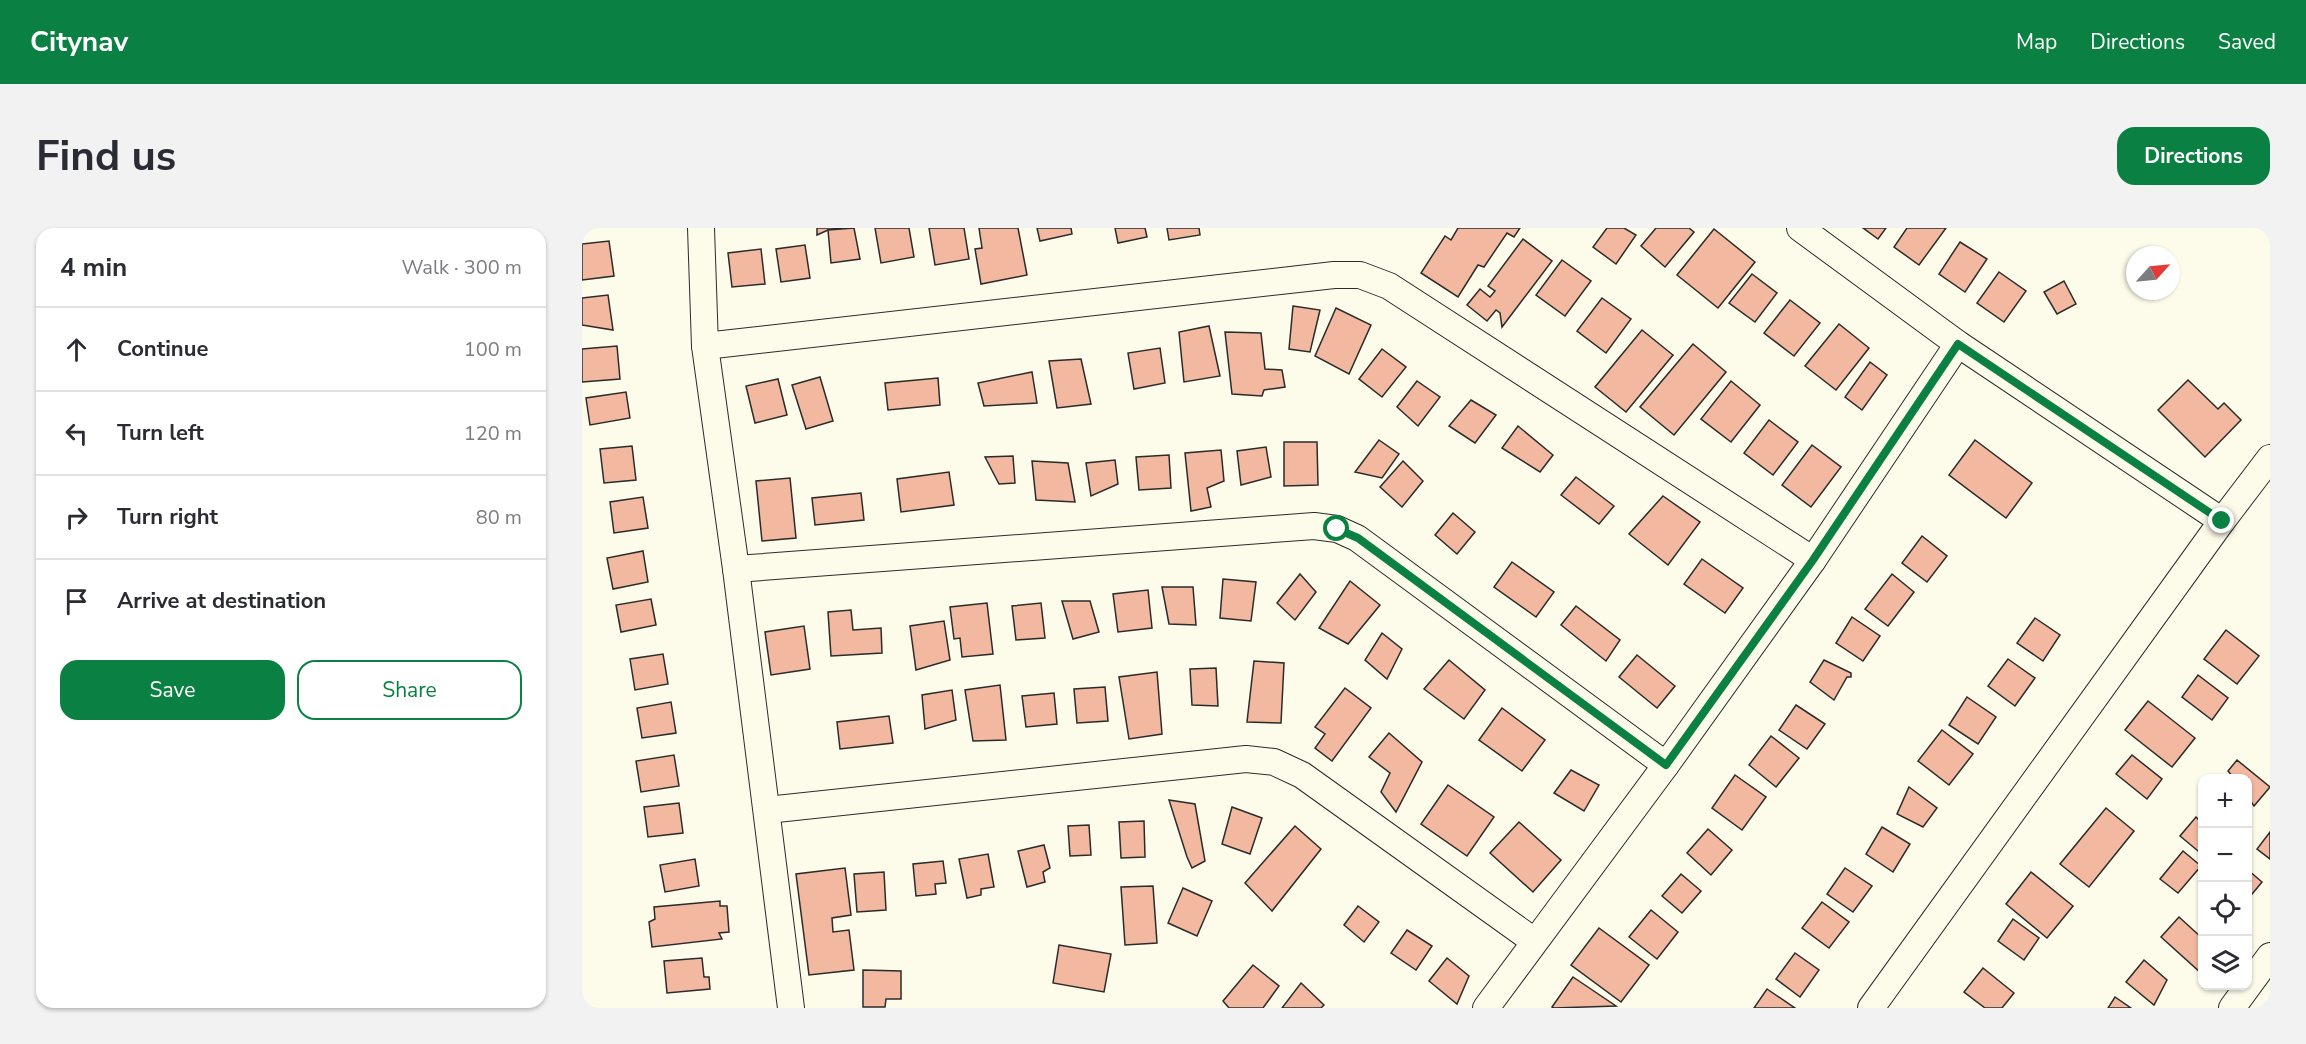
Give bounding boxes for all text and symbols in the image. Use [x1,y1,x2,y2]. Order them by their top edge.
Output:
text: Citynav [30,23,128,61]
text: Map [2016,28,2057,56]
text: Directions [2090,28,2185,56]
text: Saved [2218,28,2276,56]
button: Directions [2117,127,2270,185]
text: Find us [36,128,176,185]
north arrow [2126,246,2180,300]
text: 4 min [60,250,127,285]
text: Walk · 300 m [402,254,522,281]
icon: ahead [60,333,93,366]
text: Continue [117,334,208,364]
text: 100 m [464,336,522,363]
icon: left [60,417,93,450]
text: Turn left [117,418,204,448]
text: 120 m [464,420,522,447]
icon: right [60,501,93,534]
text: Turn right [117,502,218,532]
text: 80 m [476,504,522,531]
route end [2208,507,2234,533]
route start [1323,515,1349,541]
icon: arrive [60,585,93,618]
text: Arrive at destination [117,586,326,616]
button: Save [60,660,285,720]
button: Share [297,660,522,720]
map controls [2198,774,2252,990]
button: + [2198,774,2252,828]
button: − [2198,828,2252,882]
button: locate [2198,882,2252,936]
button: layers [2198,936,2252,990]

